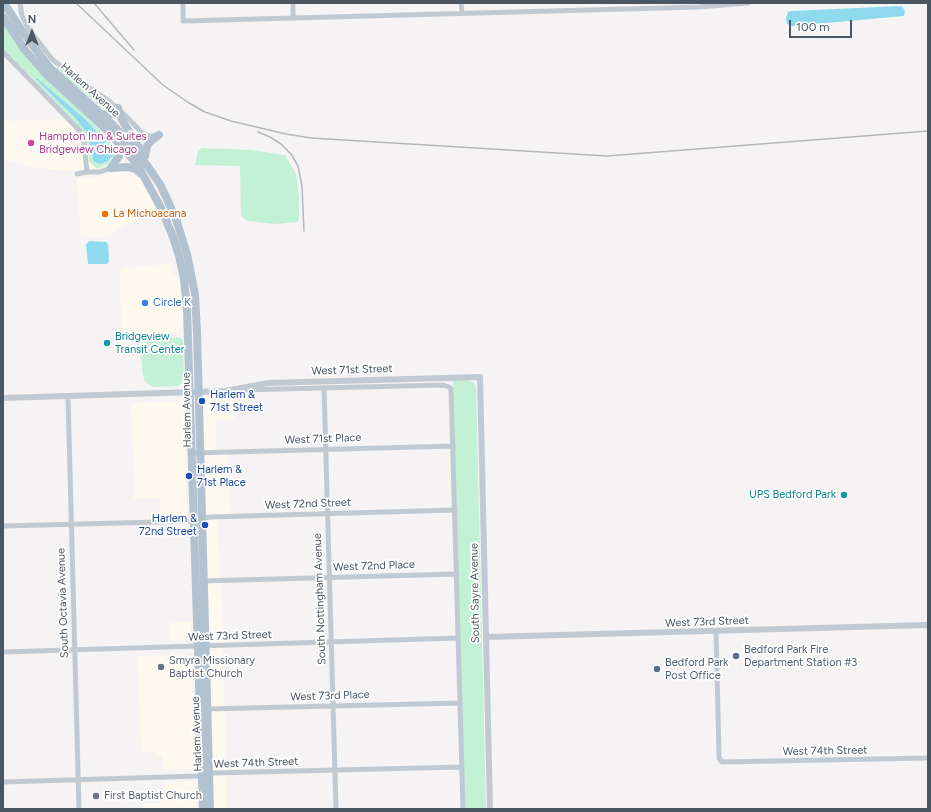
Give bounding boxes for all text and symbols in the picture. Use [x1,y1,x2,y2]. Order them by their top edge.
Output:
north arrow [12,12,52,52]
scale bar [791,12,854,38]
text: N [28,13,36,26]
text: 100 m [796,20,830,34]
street label: Harlem Avenue [58,60,122,120]
place label: Hampton Inn & Suites Bridgeview Chicago [39,130,147,156]
marker: Hampton Inn & Suites Bridgeview Chicago [26,138,36,148]
place label: La Michoacana [113,207,186,221]
marker: La Michoacana [100,209,110,219]
place label: Circle K [153,296,191,310]
marker: Circle K [140,298,150,308]
place label: Bridgeview Transit Center [115,330,185,356]
marker: Bridgeview Transit Center [102,338,112,348]
street label: West 71st Street [311,362,393,378]
street label: Harlem Avenue [180,372,194,448]
place label: Harlem & 71st Street [210,388,263,414]
marker: Harlem & 71st Street [197,396,207,406]
street label: West 71st Place [284,431,362,447]
place label: Harlem & 71st Place [197,463,246,489]
marker: Harlem & 71st Place [184,471,194,481]
place label: UPS Bedford Park [749,488,836,502]
marker: UPS Bedford Park [839,490,849,500]
street label: West 72nd Street [265,496,351,512]
place label: Harlem & 72nd Street [139,512,197,538]
marker: Harlem & 72nd Street [200,520,210,530]
street label: South Nottingham Avenue [311,533,329,665]
street label: South Sayre Avenue [468,543,482,643]
street label: South Octavia Avenue [54,548,72,658]
street label: West 72nd Place [333,558,415,574]
street label: West 73rd Street [665,614,749,630]
street label: West 73rd Street [188,628,272,644]
place label: Bedford Park Fire Department Station #3 [744,643,857,669]
marker: Bedford Park Fire Department Station #3 [731,651,741,661]
place label: Smyra Missionary Baptist Church [169,654,255,680]
place label: Bedford Park Post Office [665,656,728,682]
marker: Smyra Missionary Baptist Church [156,662,166,672]
marker: Bedford Park Post Office [652,664,662,674]
street label: West 73rd Place [290,688,370,704]
street label: Harlem Avenue [189,696,205,772]
street label: West 74th Street [783,744,867,758]
street label: West 74th Street [213,755,299,771]
place label: First Baptist Church [104,789,202,803]
marker: First Baptist Church [91,791,101,801]

